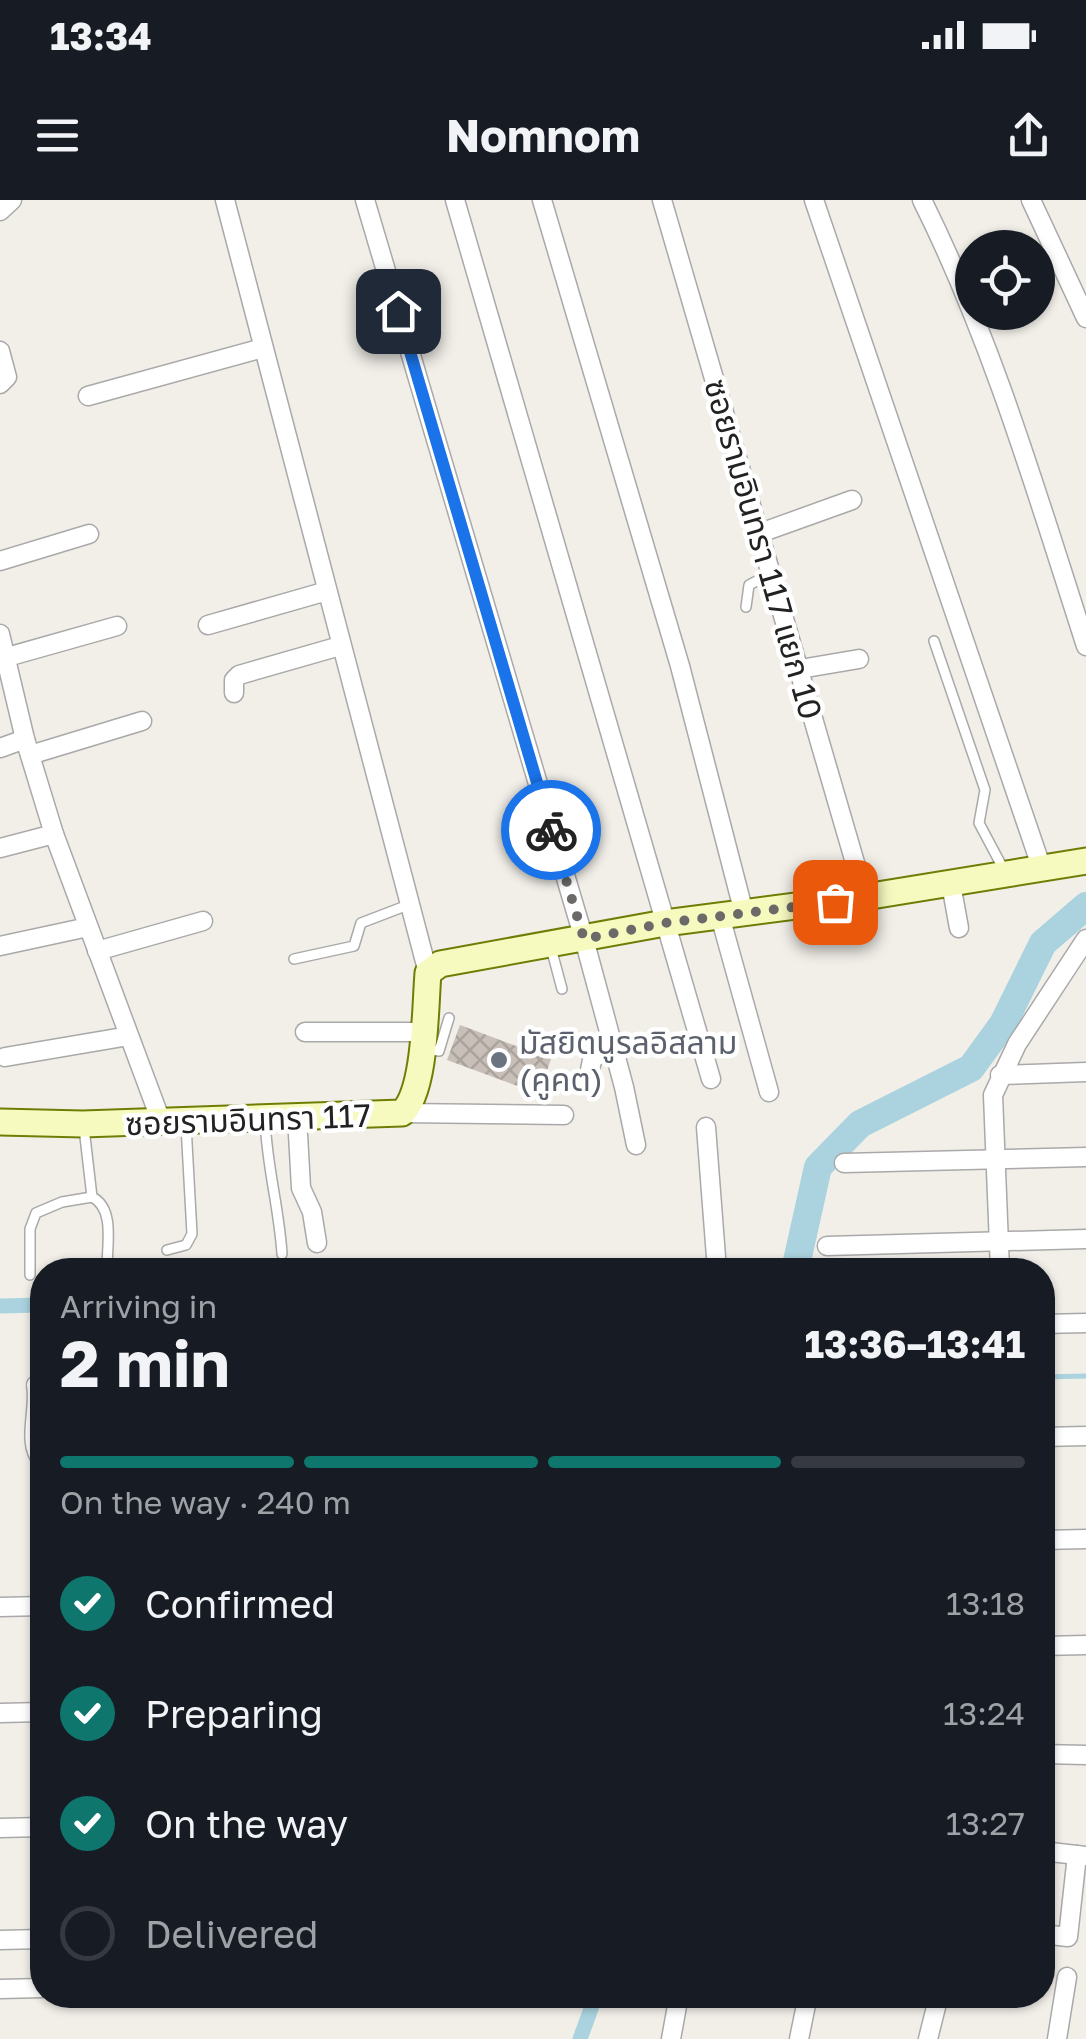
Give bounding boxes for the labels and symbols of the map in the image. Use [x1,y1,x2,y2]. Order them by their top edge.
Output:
pin [356,269,441,354]
street label: ซอยรามอินทรา 117 แยก 10 [697,374,831,724]
courier [501,780,601,880]
pin [793,860,878,945]
place label: มัสยิตนูรลอิสลาม (คูคต) [519,1023,737,1100]
marker: มัสยิตนูรลอิสลาม (คูคต) [488,1049,510,1071]
street label: ซอยรามอินทรา 117 [125,1096,371,1142]

